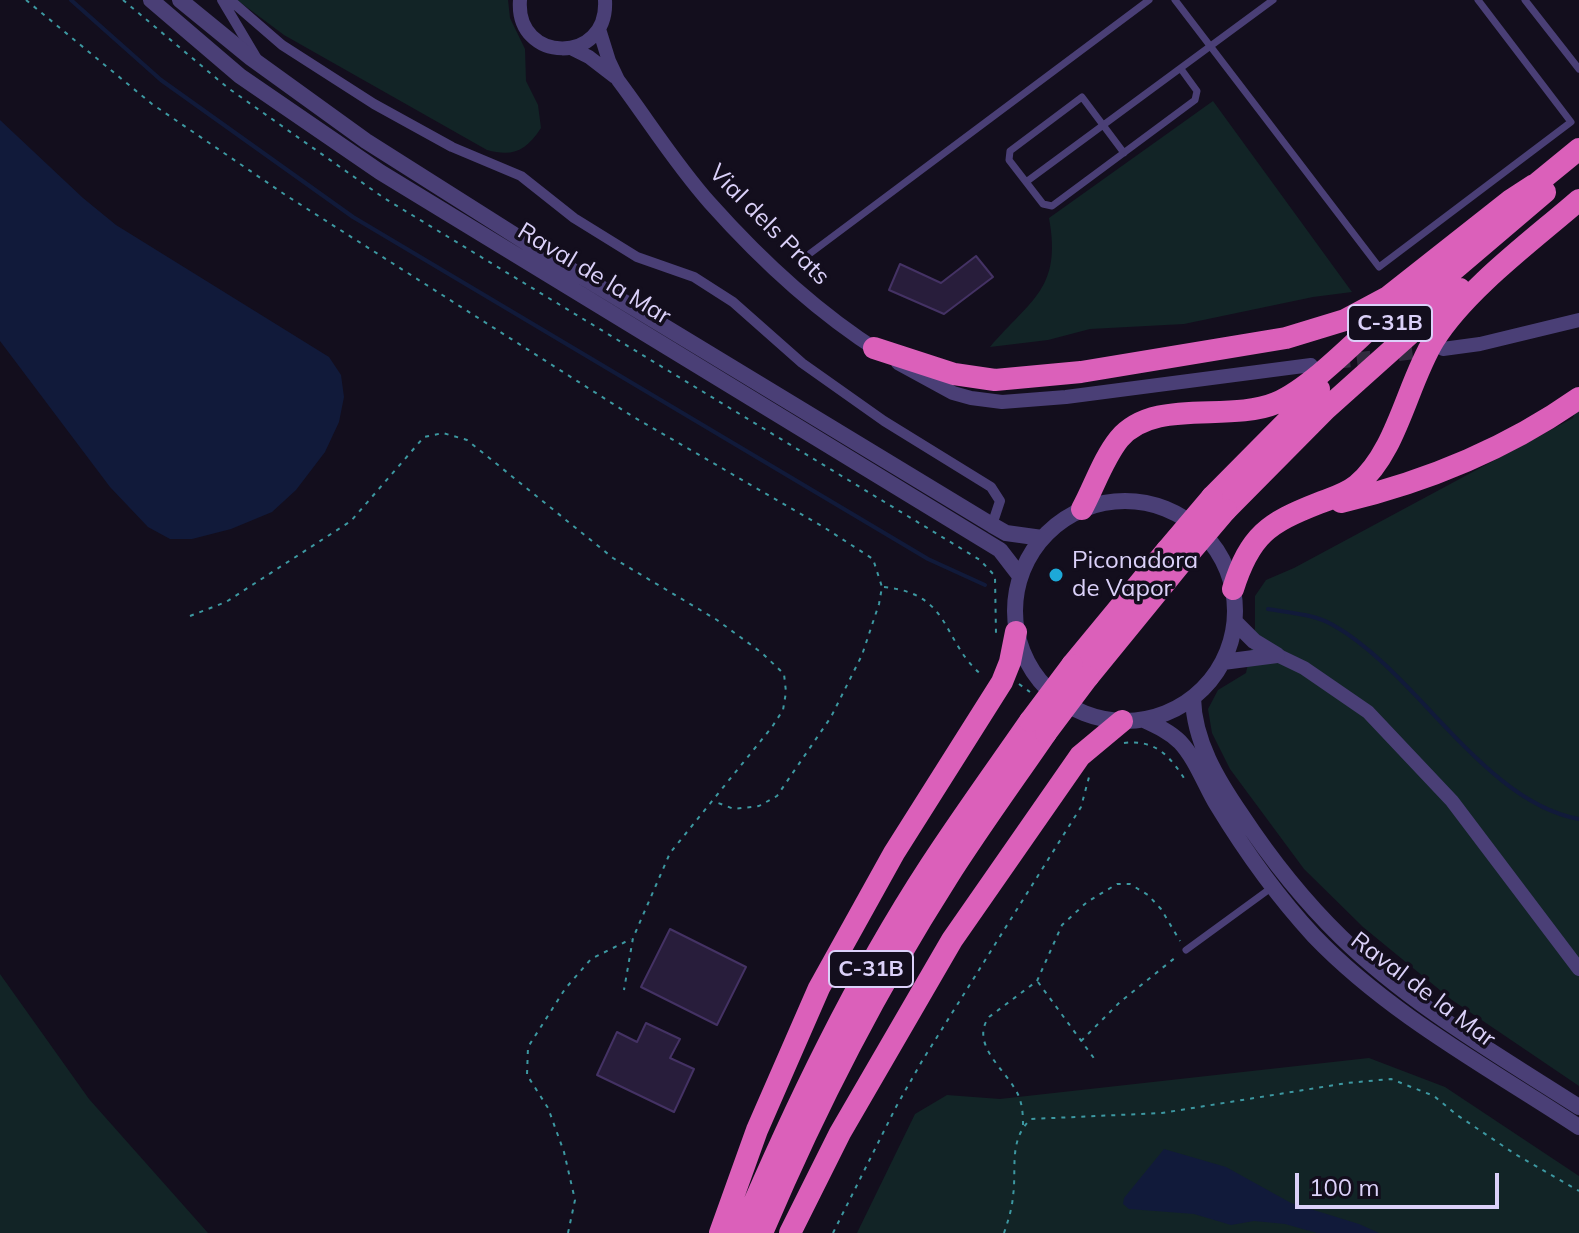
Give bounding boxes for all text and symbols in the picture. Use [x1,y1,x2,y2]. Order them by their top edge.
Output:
street label: Vial dels Prats [703,159,835,291]
street label: Raval de la Mar [512,217,676,331]
road number: C-31B [1348,305,1432,341]
place label: Piconadora de Vapor [1072,547,1198,603]
marker: Piconadora de Vapor [1047,566,1065,584]
street label: Raval de la Mar [1345,926,1501,1054]
road number: C-31B [829,951,913,987]
scale bar [1299,1157,1503,1207]
text: 100 m [1309,1172,1380,1202]

